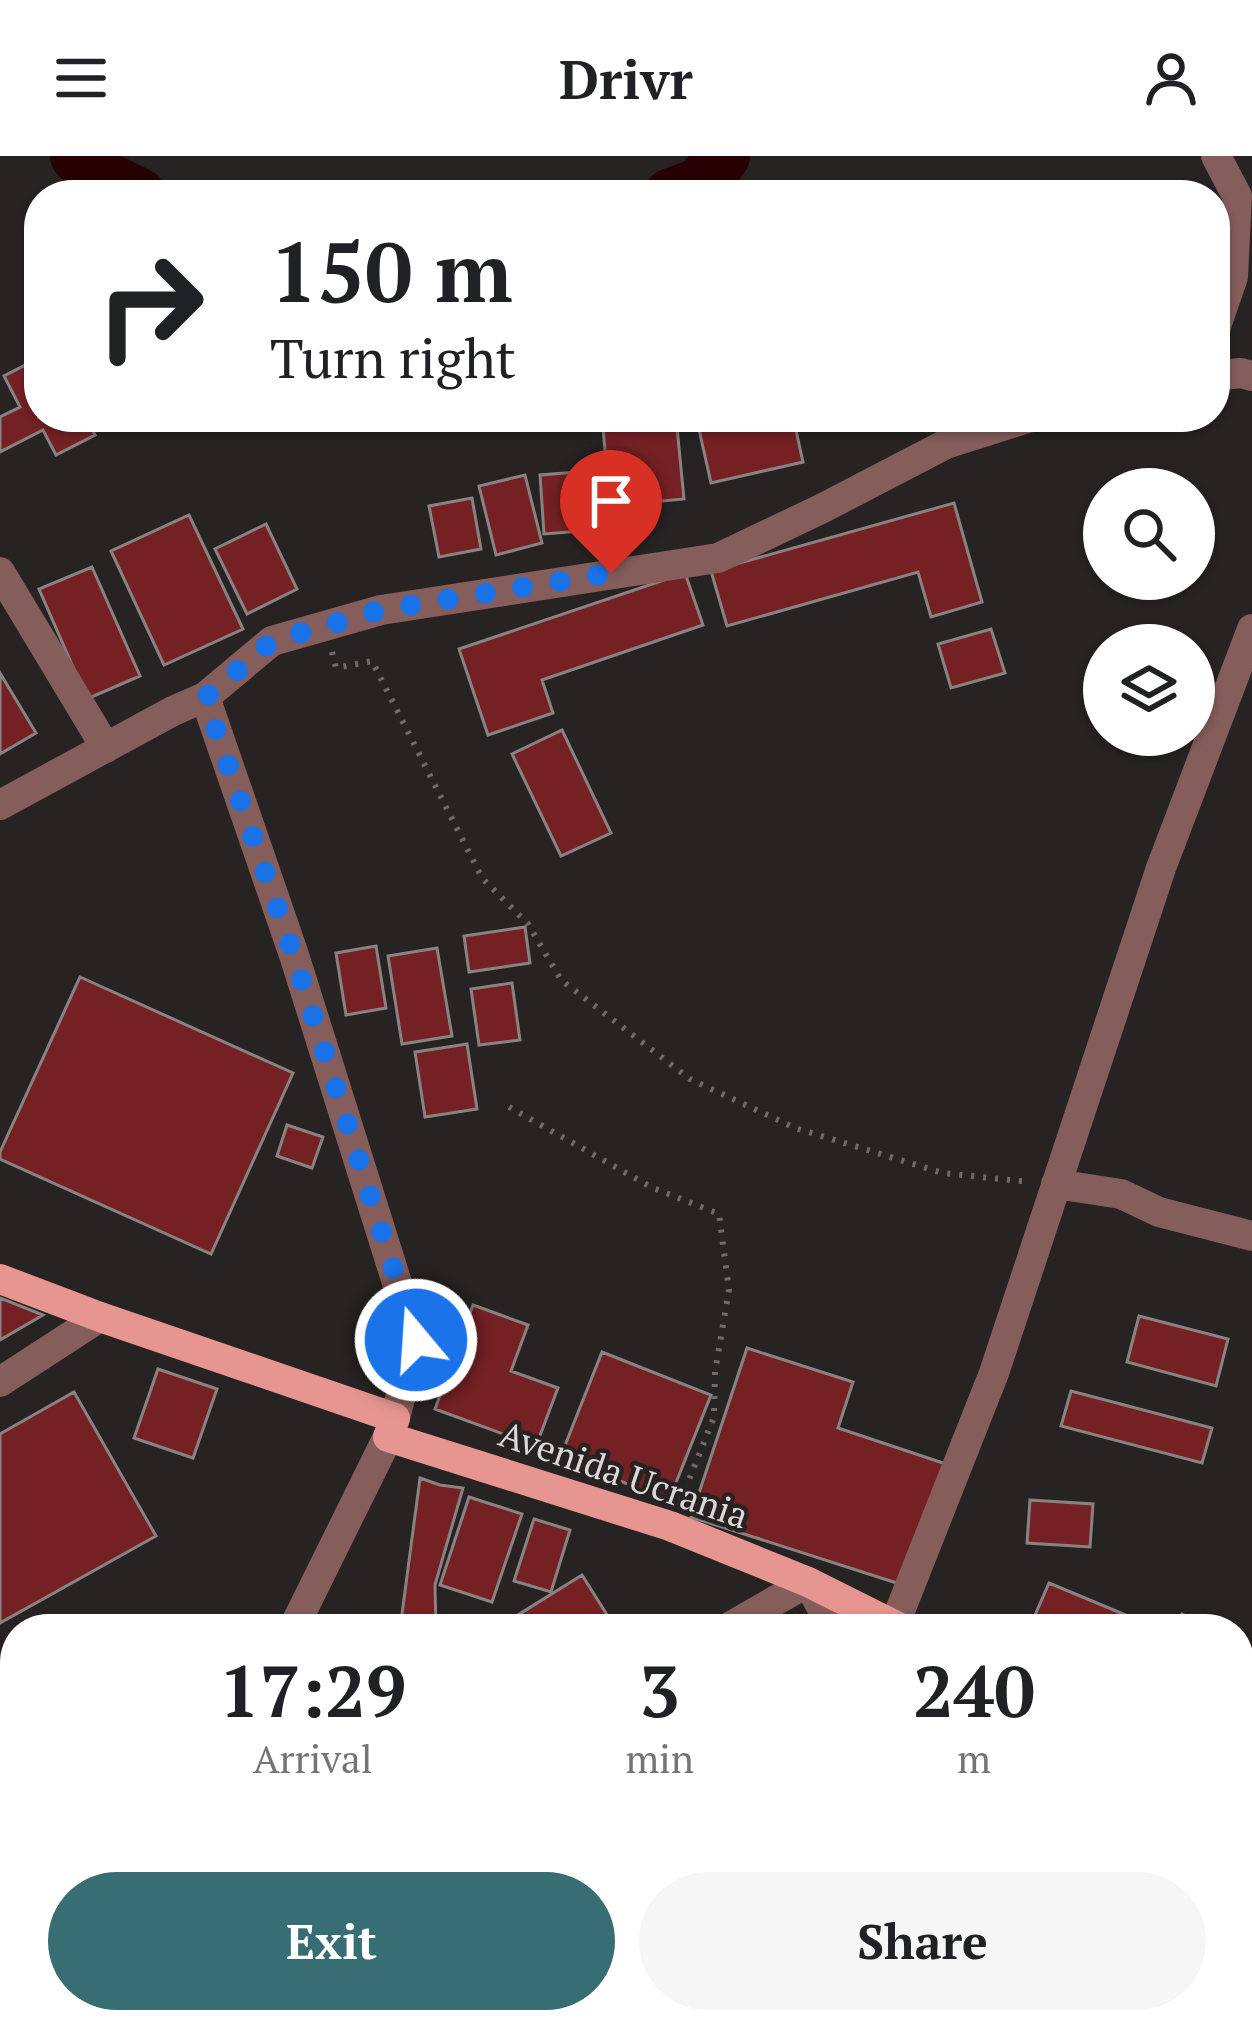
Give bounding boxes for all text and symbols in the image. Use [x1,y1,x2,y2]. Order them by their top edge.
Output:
text: Drivr [559,43,693,114]
icon: menu [48,45,114,111]
icon: person [1138,45,1204,111]
text: 150 m [270,215,513,326]
icon: right [72,228,228,384]
text: Turn right [270,322,516,393]
pin [560,450,662,573]
icon: arrive [578,468,644,534]
map controls [1083,468,1215,756]
button: search [1083,468,1215,600]
button: layers [1083,624,1215,756]
position arrow [353,1277,479,1403]
street label: Avenida Ucrania [493,1409,755,1539]
text: 17:29 [219,1642,406,1738]
text: 3 [639,1642,680,1738]
text: 240 [913,1642,1035,1738]
text: Arrival [253,1732,372,1784]
text: min [625,1732,694,1784]
text: m [957,1732,991,1784]
button: Exit [48,1872,615,2010]
button: Share [639,1872,1206,2010]

